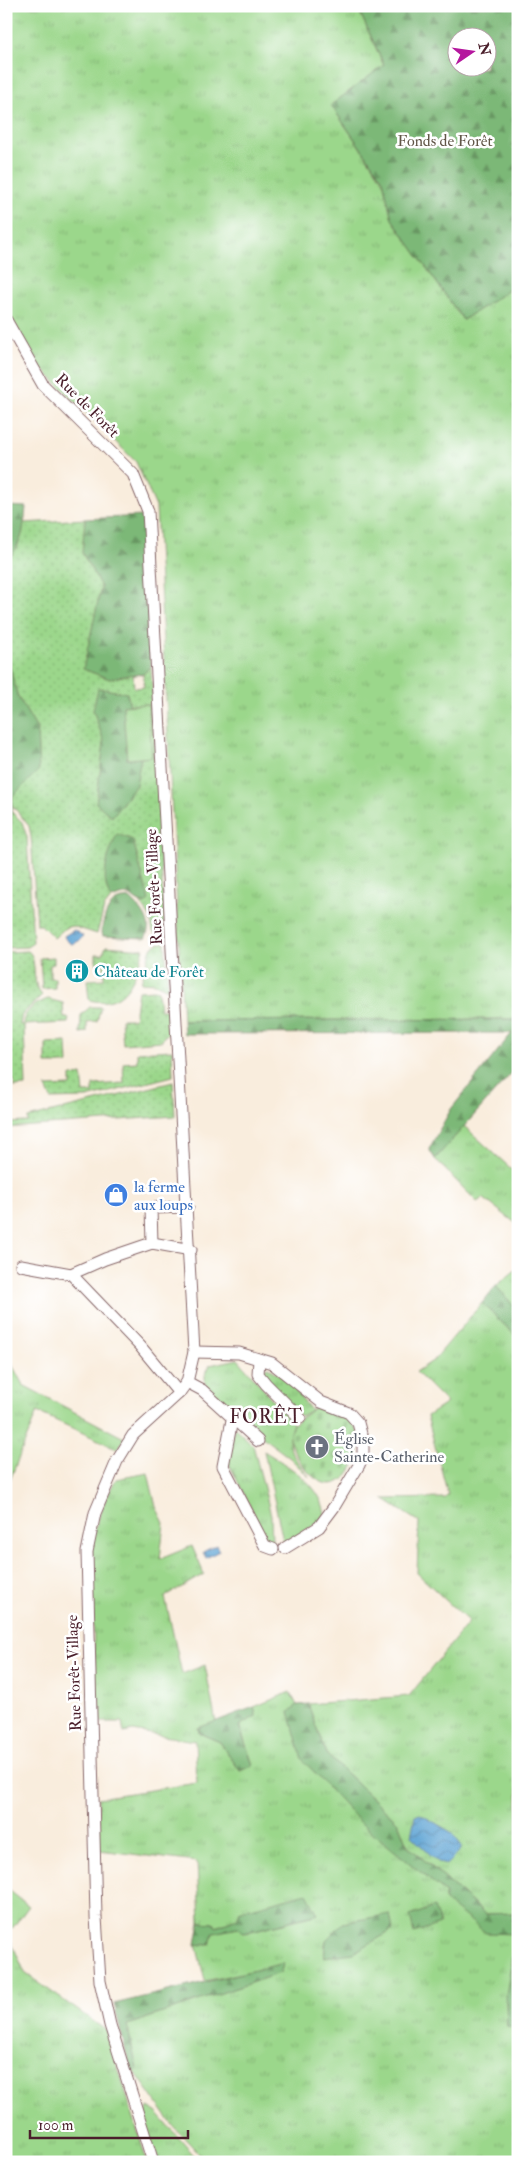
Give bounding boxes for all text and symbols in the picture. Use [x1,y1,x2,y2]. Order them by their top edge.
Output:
north arrow [446,28,496,78]
text: N [474,40,494,58]
park label: Fonds de Forêt [397,131,493,151]
street label: Rue de Forêt [51,369,124,442]
street label: Rue Forêt-Village [141,828,167,946]
building icon: Château de Forêt [64,958,90,984]
place label: Château de Forêt [94,962,204,982]
place label: la ferme aux loups [134,1177,193,1216]
shop icon: la ferme aux loups [103,1182,129,1208]
district label: FORÊT [229,1403,303,1429]
place label: Église Sainte-Catherine [334,1428,444,1467]
church icon: Église Sainte-Catherine [304,1434,330,1460]
street label: Rue Forêt-Village [62,1614,86,1731]
scale bar [30,2108,188,2140]
text: 100 m [38,2116,74,2135]

